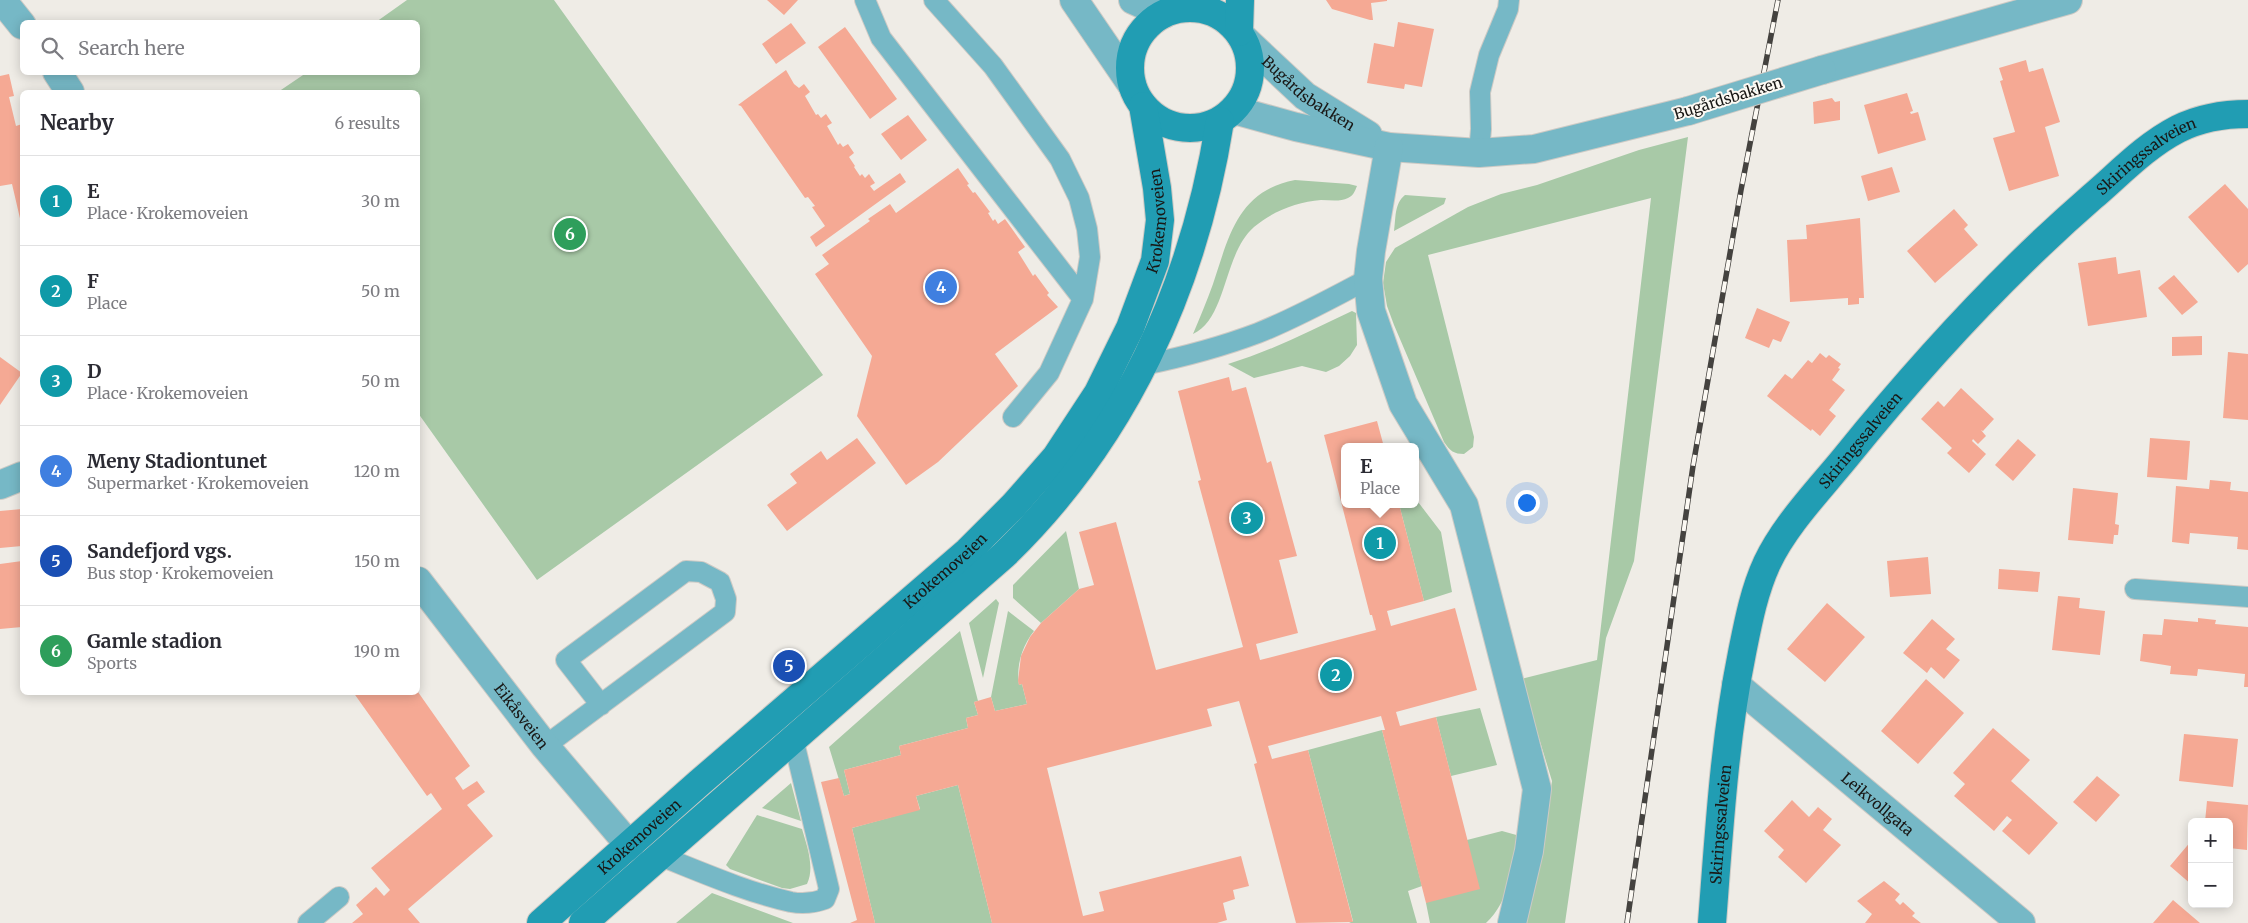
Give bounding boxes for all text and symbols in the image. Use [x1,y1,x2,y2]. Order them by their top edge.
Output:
search box [20,20,420,75]
icon: search [38,34,66,62]
text: Search here [78,36,185,60]
street label: Bugårdsbakken [1258,51,1359,134]
street label: Bugårdsbakken [1671,72,1785,124]
text: Nearby [40,109,114,136]
text: 6 results [335,113,400,133]
street label: Skiringssalveien [2092,113,2199,199]
street label: Krokemoveien [1142,167,1170,276]
text: E [87,179,99,203]
text: 1 [52,191,60,211]
text: 30 m [361,191,400,211]
text: Place · Krokemoveien [87,203,248,223]
pin: 6 [554,215,586,253]
pin: 4 [925,268,957,306]
text: F [87,269,99,293]
text: 2 [51,281,61,301]
text: 50 m [361,281,400,301]
text: Place [87,293,127,313]
text: D [87,359,102,383]
text: 3 [51,371,61,391]
text: 50 m [361,371,400,391]
text: Place · Krokemoveien [87,383,248,403]
street label: Skiringssalveien [1814,388,1906,492]
popup [1341,443,1419,508]
text: Meny Stadiontunet [87,449,267,473]
text: E [1360,454,1372,478]
text: 4 [51,461,61,481]
text: 120 m [354,461,400,481]
text: Supermarket · Krokemoveien [87,473,309,493]
text: Place [1360,478,1400,498]
your location [1514,490,1540,516]
pin: 3 [1231,499,1263,537]
pin: 1 [1364,524,1396,562]
street label: Krokemoveien [899,529,990,612]
text: Sandefjord vgs. [87,539,232,563]
text: 5 [51,551,61,571]
text: 150 m [354,551,400,571]
text: Bus stop · Krokemoveien [87,563,274,583]
text: Gamle stadion [87,629,222,653]
text: 6 [51,641,61,661]
text: 190 m [354,641,400,661]
pin: 5 [773,647,805,685]
text: Sports [87,653,137,673]
pin: 2 [1320,656,1352,694]
street label: Eikåsveien [490,679,553,752]
street label: Skiringssalveien [1705,763,1735,885]
street label: Leikvollgata [1838,768,1918,839]
street label: Krokemoveien [593,794,685,878]
map controls [2188,818,2233,908]
button: + [2188,818,2233,863]
button: − [2188,863,2233,908]

